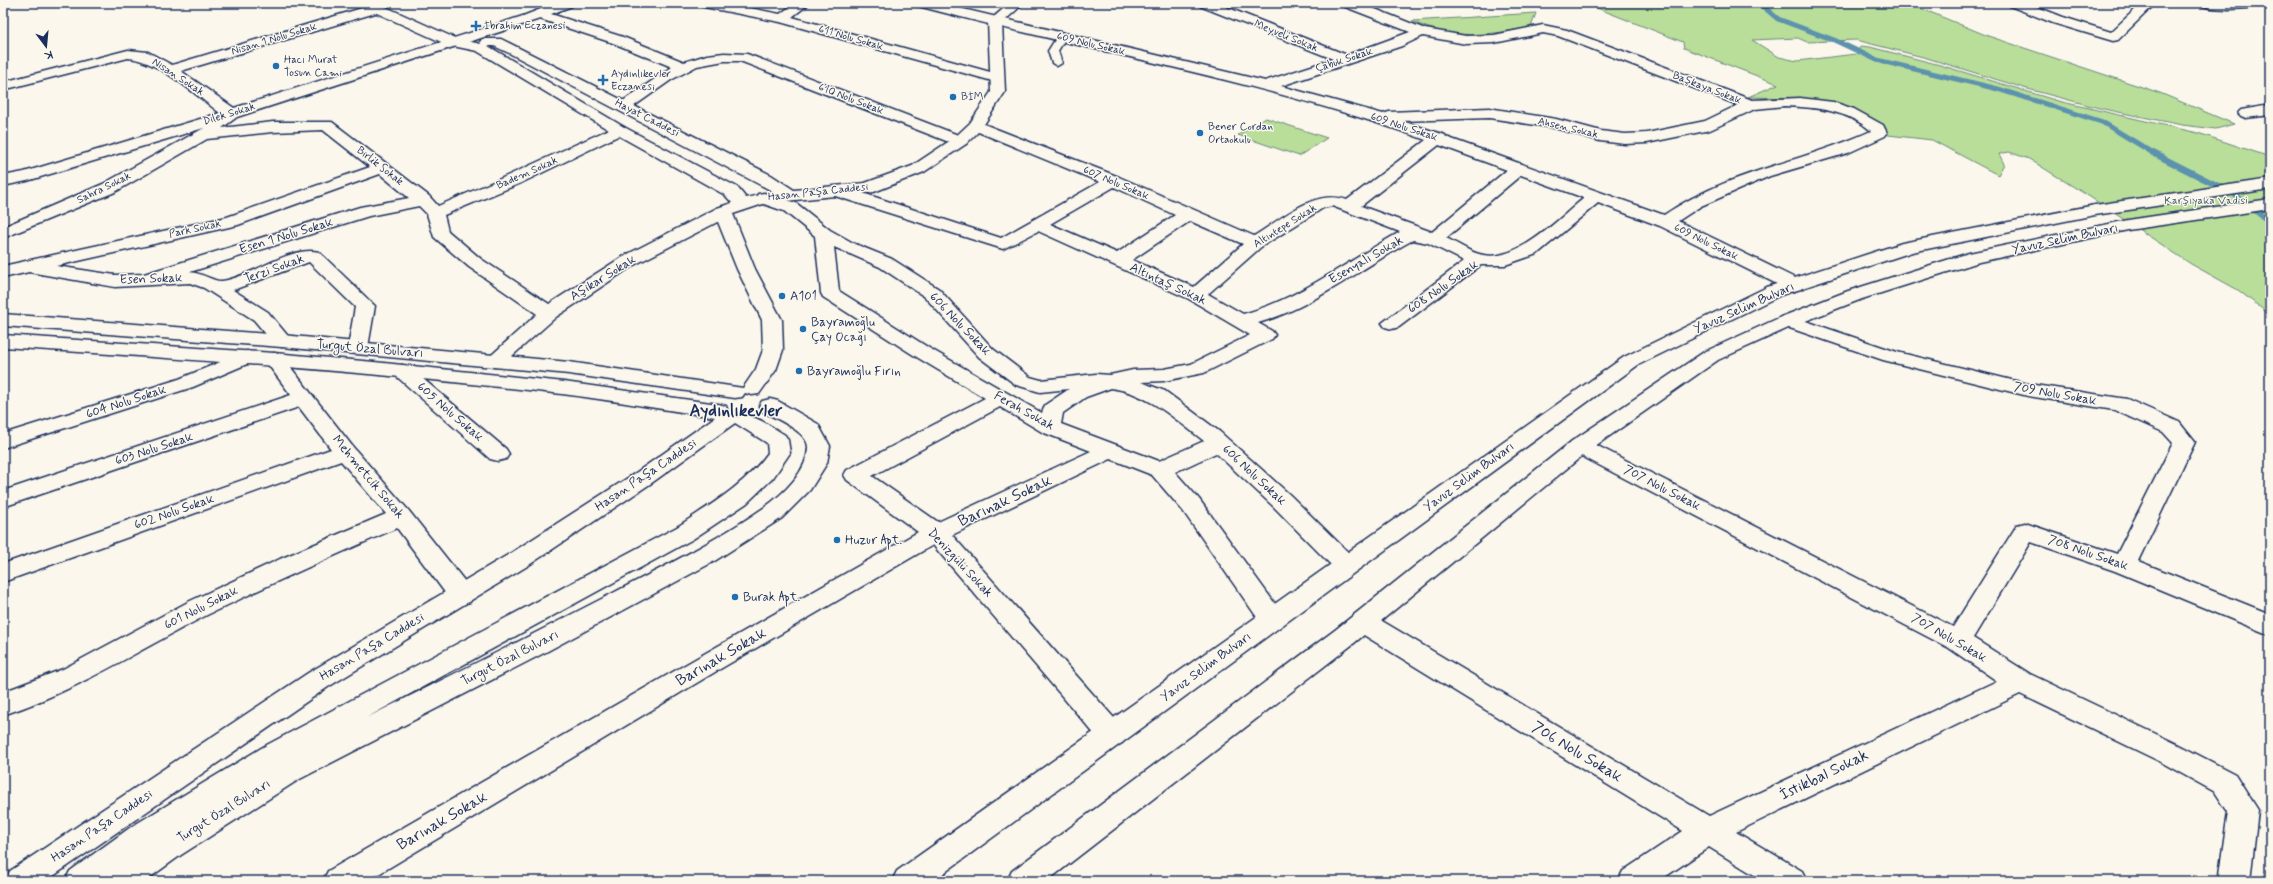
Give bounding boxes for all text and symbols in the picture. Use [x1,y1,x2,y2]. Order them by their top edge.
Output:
street label: Meyveli Sokak [1252,17,1321,55]
street label: Nisan 1 Nolu Sokak [230,19,318,59]
place label: İbrahim Eczanesi [484,19,566,33]
marker: İbrahim Eczanesi [471,21,481,31]
street label: 611 Nolu Sokak [817,22,885,54]
north arrow [26,26,66,66]
street label: 609 Nolu Sokak [1055,29,1127,59]
street label: Çabuk Sokak [1314,44,1374,76]
text: K [43,47,54,63]
place label: Hacı Murat Tosun Cami [284,53,342,80]
street label: Nisan Sokak [149,55,207,99]
marker: Hacı Murat Tosun Cami [271,61,281,71]
place label: Aydınlıkevler Eczanesi [611,67,671,94]
street label: Başkaya Sokak [1671,68,1743,108]
marker: Aydınlıkevler Eczanesi [598,75,608,85]
street label: 610 Nolu Sokak [816,80,886,118]
place label: BİM [961,90,984,104]
marker: BİM [948,92,958,102]
street label: Hayat Caddesi [612,96,682,140]
street label: Dilek Sokak [201,99,257,129]
street label: 609 Nolu Sokak [1369,110,1439,144]
street label: Ahsen Sokak [1536,114,1600,142]
place label: Bener Cordan Ortaokulu [1208,120,1273,147]
marker: Bener Cordan Ortaokulu [1195,128,1205,138]
street label: Birlik Sokak [354,143,407,189]
street label: Badem Sokak [494,153,560,193]
street label: 607 Nolu Sokak [1081,163,1151,203]
street label: Sahra Sokak [75,169,134,207]
street label: Hasan Paşa Caddesi [767,180,869,204]
park label: Karşıyaka Vadisi [2164,194,2248,208]
street label: Altıntepe Sokak [1251,201,1320,251]
street label: Esen 1 Nolu Sokak [237,213,336,258]
street label: Park Sokak [168,217,223,241]
street label: Yavuz Selim Bulvarı [2010,219,2120,259]
street label: 609 Nolu Sokak [1672,220,1740,264]
street label: Esenyalı Sokak [1326,232,1407,288]
street label: Terzi Sokak [242,250,307,288]
street label: Aşikar Sokak [567,251,640,305]
street label: 608 Nolu Sokak [1404,256,1482,318]
street label: Altıntaş Sokak [1127,259,1210,309]
street label: Esen Sokak [119,269,183,289]
street label: Yavuz Selim Bulvarı [1691,278,1797,338]
place label: A101 [790,288,817,305]
street label: 606 Nolu Sokak [925,289,995,360]
marker: A101 [777,291,787,301]
place label: Bayramoğlu Çay Ocağı [811,314,875,346]
marker: Bayramoğlu Çay Ocağı [798,324,808,334]
street label: Turgut Özal Bulvarı [316,336,424,363]
place label: Bayramoğlu Fırın [807,363,901,380]
marker: Bayramoğlu Fırın [794,366,804,376]
street label: 605 Nolu Sokak [413,378,487,446]
street label: 709 Nolu Sokak [2012,378,2098,410]
street label: 604 Nolu Sokak [84,381,169,423]
street label: Ferah Sokak [991,387,1058,435]
district label: Aydınlıkevler [690,400,782,423]
street label: 603 Nolu Sokak [113,428,196,470]
street label: Mehmetcik Sokak [328,432,408,523]
street label: Hasan Paşa Caddesi [592,435,700,515]
street label: Yavuz Selim Bulvarı [1420,438,1518,516]
street label: 606 Nolu Sokak [1218,441,1290,510]
street label: 707 Nolu Sokak [1621,461,1704,515]
street label: Barınak Sokak [955,470,1055,532]
street label: 602 Nolu Sokak [132,490,217,534]
street label: Denizgülü Sokak [924,525,997,602]
street label: 708 Nolu Sokak [2046,531,2131,575]
place label: Huzur Apt. [845,532,902,550]
marker: Huzur Apt. [832,535,842,545]
street label: 601 Nolu Sokak [161,582,241,634]
place label: Burak Apt. [743,589,800,607]
marker: Burak Apt. [730,592,740,602]
street label: Hasan Paşa Caddesi [317,609,427,685]
street label: 707 Nolu Sokak [1908,610,1990,667]
street label: Barınak Sokak [672,623,770,691]
street label: Turgut Özal Bulvarı [458,626,562,691]
street label: Yavuz Selim Bulvarı [1157,628,1255,706]
street label: 706 Nolu Sokak [1528,717,1626,787]
street label: İstikbal Sokak [1776,744,1872,806]
street label: Turgut Özal Bulvarı [174,775,275,847]
street label: Hasan Paşa Caddesi [48,786,156,866]
street label: Barınak Sokak [393,787,491,855]

